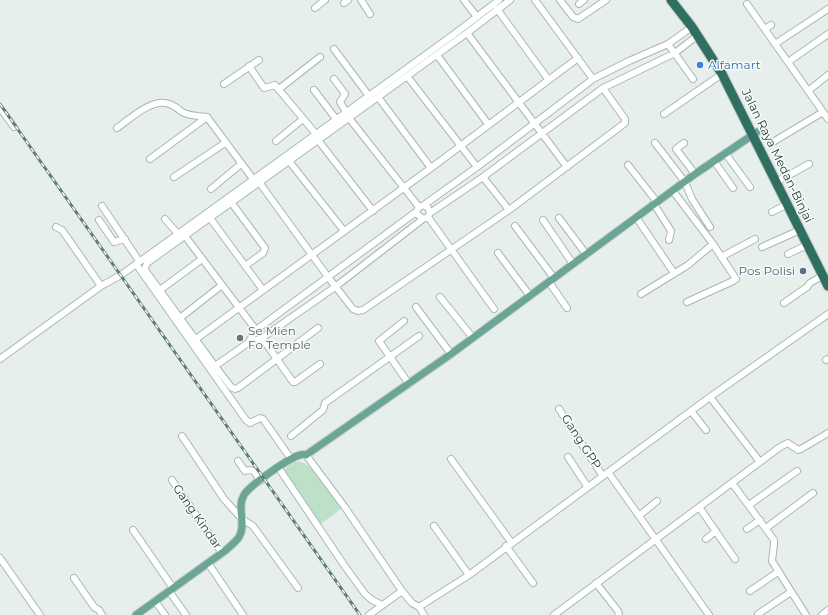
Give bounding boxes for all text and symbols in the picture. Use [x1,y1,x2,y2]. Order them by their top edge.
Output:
place label: Alfamart [708,58,761,72]
marker: Alfamart [695,60,705,70]
street label: Jalan Raya Medan-Binjai [738,87,816,225]
place label: Pos Polisi [738,264,795,278]
marker: Pos Polisi [798,266,808,276]
place label: Se Mien Fo Temple [248,324,311,352]
marker: Se Mien Fo Temple [235,333,245,343]
street label: Gang GPP [558,412,604,472]
street label: Gang Kindar [169,482,225,552]

